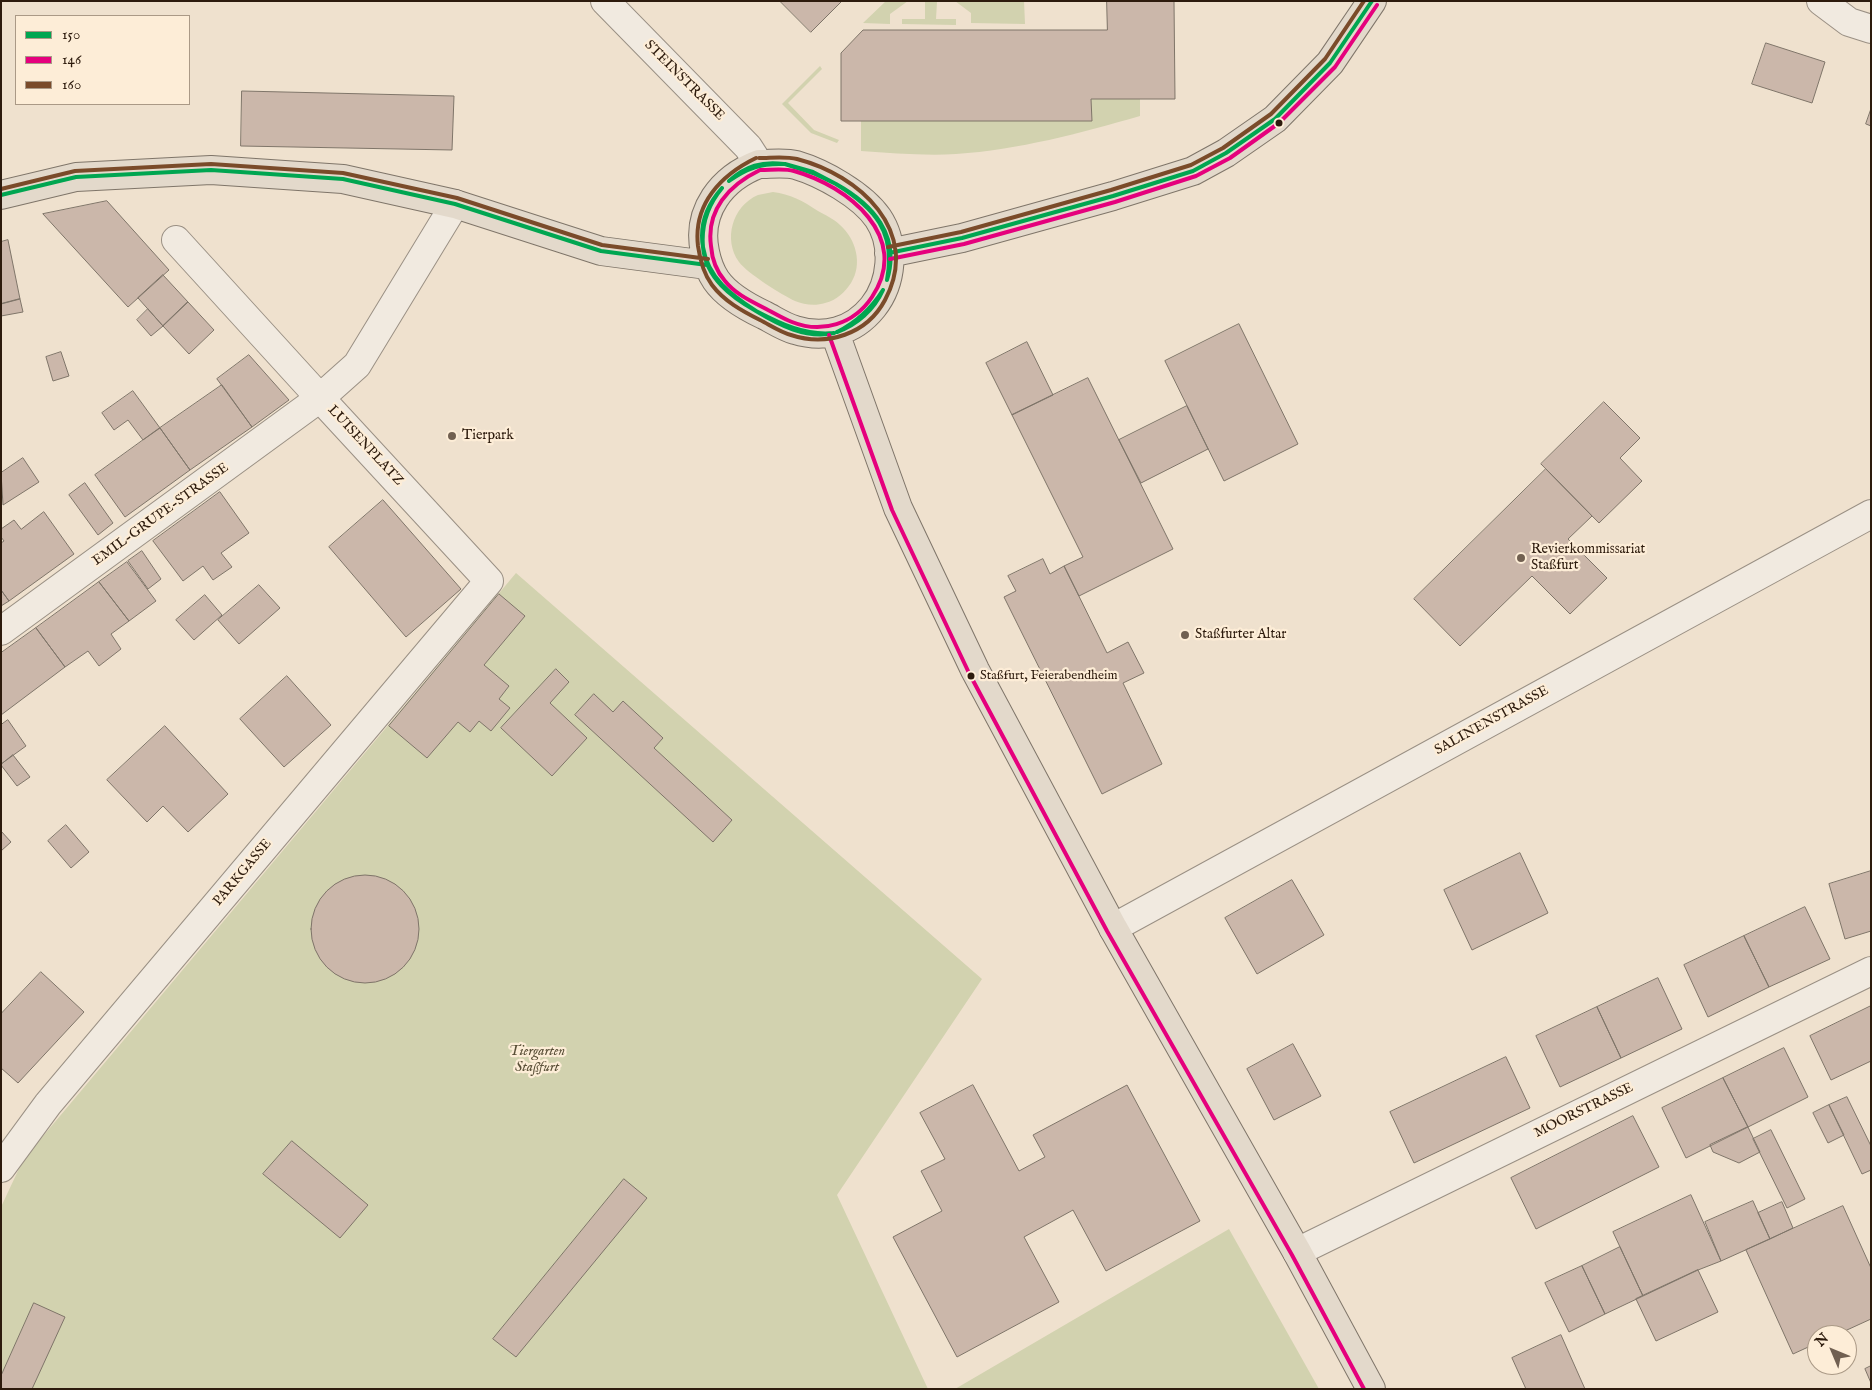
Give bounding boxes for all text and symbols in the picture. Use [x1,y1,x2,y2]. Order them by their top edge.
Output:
legend [15,15,190,105]
text: 150 [62,25,80,44]
street label: STEINSTRASSE [640,37,728,125]
text: 146 [62,50,81,69]
text: 160 [62,75,81,94]
unlabelled marker [1274,118,1284,128]
street label: LUISENPLATZ [324,402,406,490]
place label: Tierpark [462,428,514,444]
marker: Tierpark [446,430,458,442]
street label: EMIL-GRUPE-STRASSE [90,460,232,570]
place label: Revierkommissariat Staßfurt [1531,542,1645,574]
marker: Revierkommissariat Staßfurt [1515,552,1527,564]
place label: Staßfurter Altar [1195,627,1286,643]
marker: Staßfurter Altar [1179,629,1191,641]
place label: Staßfurt, Feierabendheim [980,668,1117,684]
marker: Staßfurt, Feierabendheim [966,671,976,681]
street label: SALINENSTRASSE [1432,683,1552,759]
street label: PARKGASSE [210,836,276,910]
park label: Tiergarten Staßfurt [509,1044,565,1076]
street label: MOORSTRASSE [1532,1080,1636,1142]
north arrow [1807,1325,1857,1375]
text: N [1811,1329,1833,1351]

